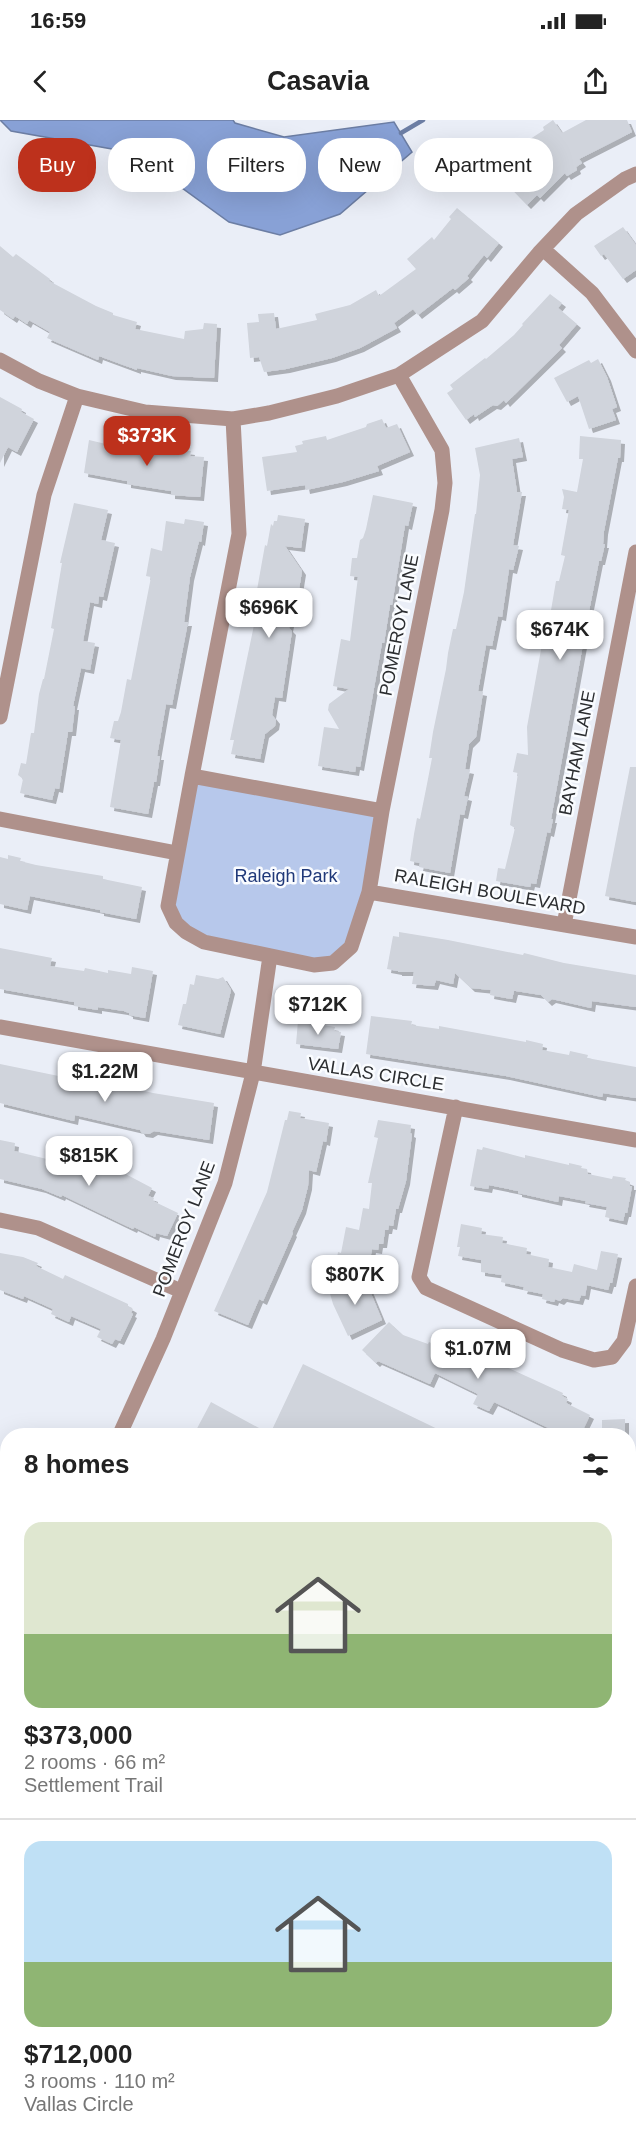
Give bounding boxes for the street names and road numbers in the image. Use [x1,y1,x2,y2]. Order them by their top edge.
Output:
street label: POMEROY LANE [375,553,423,697]
street label: BAYHAM LANE [555,689,599,817]
street label: RALEIGH BOULEVARD [393,865,587,919]
street label: VALLAS CIRCLE [306,1053,446,1095]
street label: POMEROY LANE [149,1158,219,1300]

